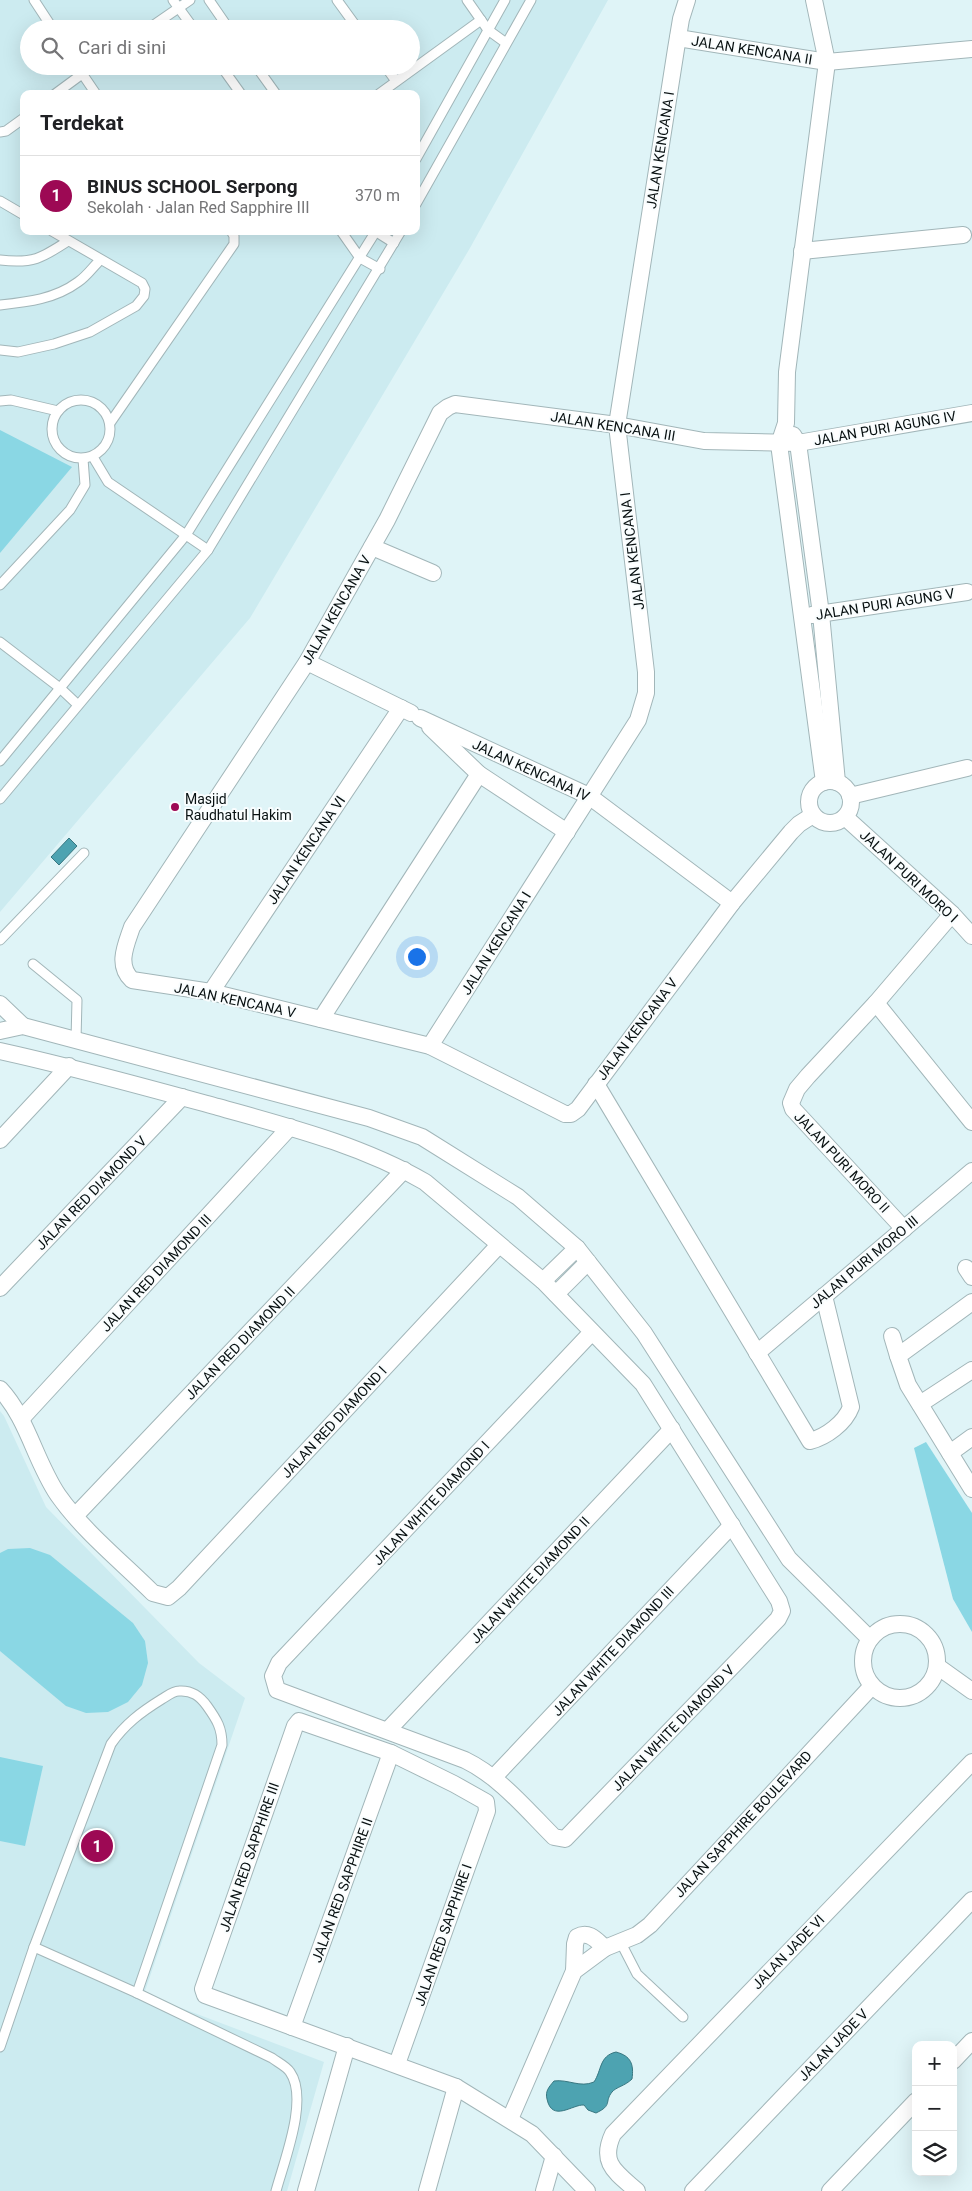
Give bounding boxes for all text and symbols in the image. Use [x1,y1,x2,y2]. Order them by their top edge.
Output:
search box [20,20,420,75]
street label: JALAN KENCANA II [690,33,814,67]
icon: search [38,34,66,62]
text: Cari di sini [78,36,166,59]
street label: JALAN KENCANA I [643,90,677,210]
text: Terdekat [40,111,124,135]
text: BINUS SCHOOL Serpong [87,175,298,198]
text: 1 [51,186,61,205]
text: 370 m [355,186,400,205]
text: Sekolah · Jalan Red Sapphire III [87,198,310,217]
street label: JALAN KENCANA III [549,408,677,444]
street label: JALAN PURI AGUNG IV [813,408,957,448]
street label: JALAN KENCANA I [617,491,647,611]
street label: JALAN KENCANA V [298,552,374,668]
street label: JALAN PURI AGUNG V [814,585,956,623]
street label: JALAN KENCANA IV [470,736,592,804]
place label: Masjid Raudhatul Hakim [185,791,292,823]
street label: JALAN KENCANA VI [264,793,348,907]
marker: Masjid Raudhatul Hakim [169,801,181,813]
street label: JALAN PURI MORO I [857,826,961,926]
street label: JALAN KENCANA I [458,889,534,997]
your location [404,944,430,970]
street label: JALAN KENCANA V [593,975,681,1083]
street label: JALAN KENCANA V [173,979,297,1021]
street label: JALAN PURI MORO II [791,1108,893,1216]
street label: JALAN RED DIAMOND V [32,1133,150,1253]
street label: JALAN RED DIAMOND III [98,1211,214,1335]
street label: JALAN PURI MORO III [807,1212,921,1312]
street label: JALAN RED DIAMOND II [182,1283,298,1403]
street label: JALAN RED DIAMOND I [278,1363,390,1481]
street label: JALAN WHITE DIAMOND I [369,1438,493,1568]
street label: JALAN WHITE DIAMOND II [467,1513,593,1647]
street label: JALAN WHITE DIAMOND III [549,1583,677,1719]
street label: JALAN WHITE DIAMOND V [609,1662,737,1794]
street label: JALAN SAPPHIRE BOULEVARD [671,1748,815,1900]
street label: JALAN RED SAPPHIRE III [216,1780,282,1934]
street label: JALAN RED SAPPHIRE II [308,1815,376,1965]
pin: 1 [81,1827,113,1865]
street label: JALAN RED SAPPHIRE I [411,1862,475,2008]
street label: JALAN JADE VI [749,1912,827,1992]
street label: JALAN JADE V [795,2006,871,2084]
map controls [912,2041,957,2176]
button: + [912,2041,957,2086]
button: − [912,2086,957,2131]
button: layers [912,2131,957,2176]

